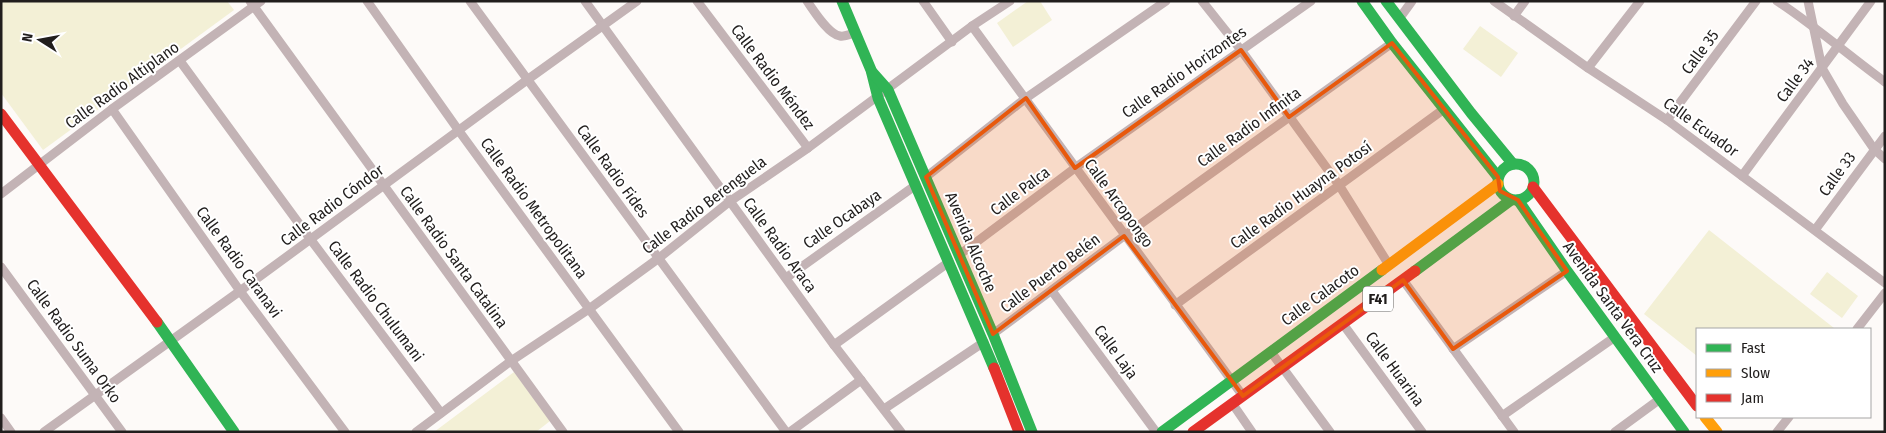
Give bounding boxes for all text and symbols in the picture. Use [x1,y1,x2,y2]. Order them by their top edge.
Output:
north arrow [15,15,65,65]
street label: Calle Radio Méndez [727,20,819,134]
street label: Calle Radio Horizontes [1118,22,1250,122]
street label: Calle 35 [1677,26,1723,78]
text: N [19,32,37,43]
street label: Calle Radio Altiplano [61,37,183,133]
street label: Calle 34 [1772,54,1818,106]
street label: Calle Radio Infinita [1194,83,1305,171]
street label: Calle Ecuador [1660,93,1743,161]
street label: Calle Radio Fides [573,121,653,221]
street label: Calle Radio Metropolitana [477,134,592,282]
street label: Calle Radio Huayna Potosí [1227,137,1375,253]
street label: Calle 33 [1815,148,1859,200]
street label: Calle Radio Berenguela [638,152,770,258]
street label: Calle Arcopongo [1080,155,1158,251]
street label: Calle Radio Cóndor [277,160,388,250]
street label: Calle Palca [986,162,1054,220]
street label: Calle Radio Santa Catalina [396,182,512,332]
street label: Calle Ocabaya [799,185,885,253]
street label: Avenida Alcoche [941,189,1001,295]
street label: Calle Radio Araca [739,194,821,296]
street label: Calle Radio Caranavi [192,203,286,321]
street label: Calle Puerto Belén [996,229,1104,317]
street label: Calle Radio Chulumani [324,237,428,365]
street label: Avenida Santa Vera Cruz [1559,238,1667,376]
street label: Calle Calacoto [1277,260,1363,330]
street label: Calle Radio Suma Orko [23,275,125,407]
road number: F41 [1363,286,1393,312]
street label: Calle Laja [1090,321,1142,383]
street label: Calle Huarina [1362,328,1428,410]
legend [1696,328,1871,418]
text: Fast [1741,339,1765,357]
text: Slow [1741,364,1770,382]
text: Jam [1741,389,1764,407]

